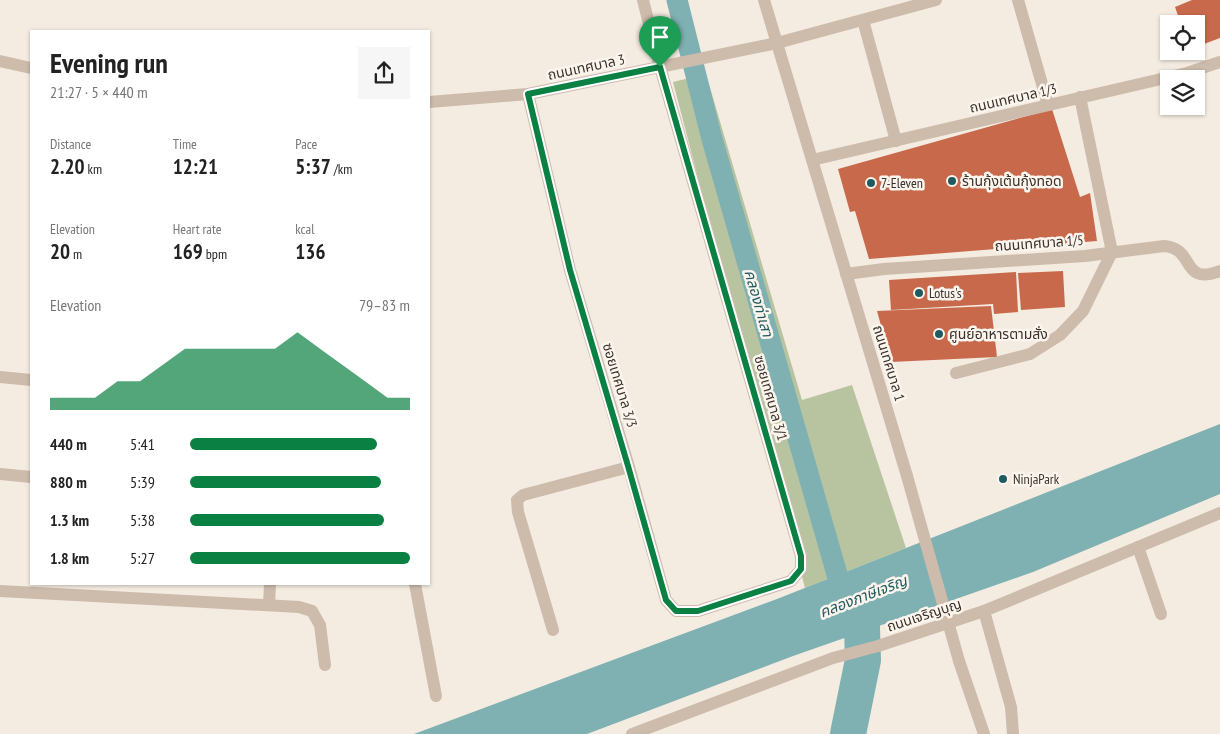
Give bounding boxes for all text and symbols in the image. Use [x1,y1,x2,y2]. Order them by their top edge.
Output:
map controls [1160,15,1205,115]
button: locate [1160,15,1205,60]
pin [639,16,681,67]
icon: arrive [646,23,674,51]
text: Evening run [50,44,168,81]
button: share [358,47,410,99]
street label: ถนนเทศบาล 3 [546,50,626,84]
button: layers [1160,70,1205,115]
street label: ถนนเทศบาล 1/3 [968,79,1058,117]
text: 21:27 · 5 × 440 m [50,82,148,102]
text: Distance [50,135,91,153]
text: Time [173,135,197,153]
text: Pace [295,135,317,153]
text: 2.20 [50,153,85,180]
text: 12:21 [173,153,218,180]
text: 5:37 [295,153,331,180]
text: km [85,160,102,178]
text: /km [331,160,352,178]
place label: ร้านกุ้งเต้นกุ้งทอด [962,172,1062,190]
place label: 7-Eleven [881,174,923,192]
marker: ร้านกุ้งเต้นกุ้งทอด [946,175,958,187]
marker: 7-Eleven [865,177,877,189]
text: Elevation [50,220,95,238]
text: Heart rate [173,220,222,238]
text: kcal [295,220,314,238]
street label: ถนนเทศบาล 1/5 [994,231,1084,255]
text: 20 [50,238,70,265]
text: 169 [173,238,203,265]
text: 136 [295,238,325,265]
text: m [70,245,82,263]
text: bpm [203,245,227,263]
water label: คลองท่าเสา [740,267,778,339]
place label: Lotus's [929,284,962,302]
marker: Lotus's [913,287,925,299]
text: Elevation [50,295,101,315]
text: 79–83 m [359,295,410,315]
street label: ถนนเทศบาล 1 [869,323,909,403]
place label: ศูนย์อาหารตามสั่ง [949,325,1048,343]
marker: ศูนย์อาหารตามสั่ง [933,328,945,340]
street label: ซอยเทศบาล 3/3 [599,341,641,429]
street label: ซอยเทศบาล 3/1 [750,354,792,442]
text: 440 m [50,434,87,454]
text: 5:41 [130,434,155,454]
place label: NinjaPark [1013,470,1060,488]
text: 880 m [50,472,87,492]
text: 5:39 [130,472,155,492]
marker: NinjaPark [997,473,1009,485]
text: 1.3 km [50,510,89,530]
text: 5:38 [130,510,155,530]
text: 1.8 km [50,548,89,568]
text: 5:27 [130,548,155,568]
water label: คลองภาษีเจริญ [817,570,911,621]
street label: ถนนเจริญบุญ [884,594,964,636]

